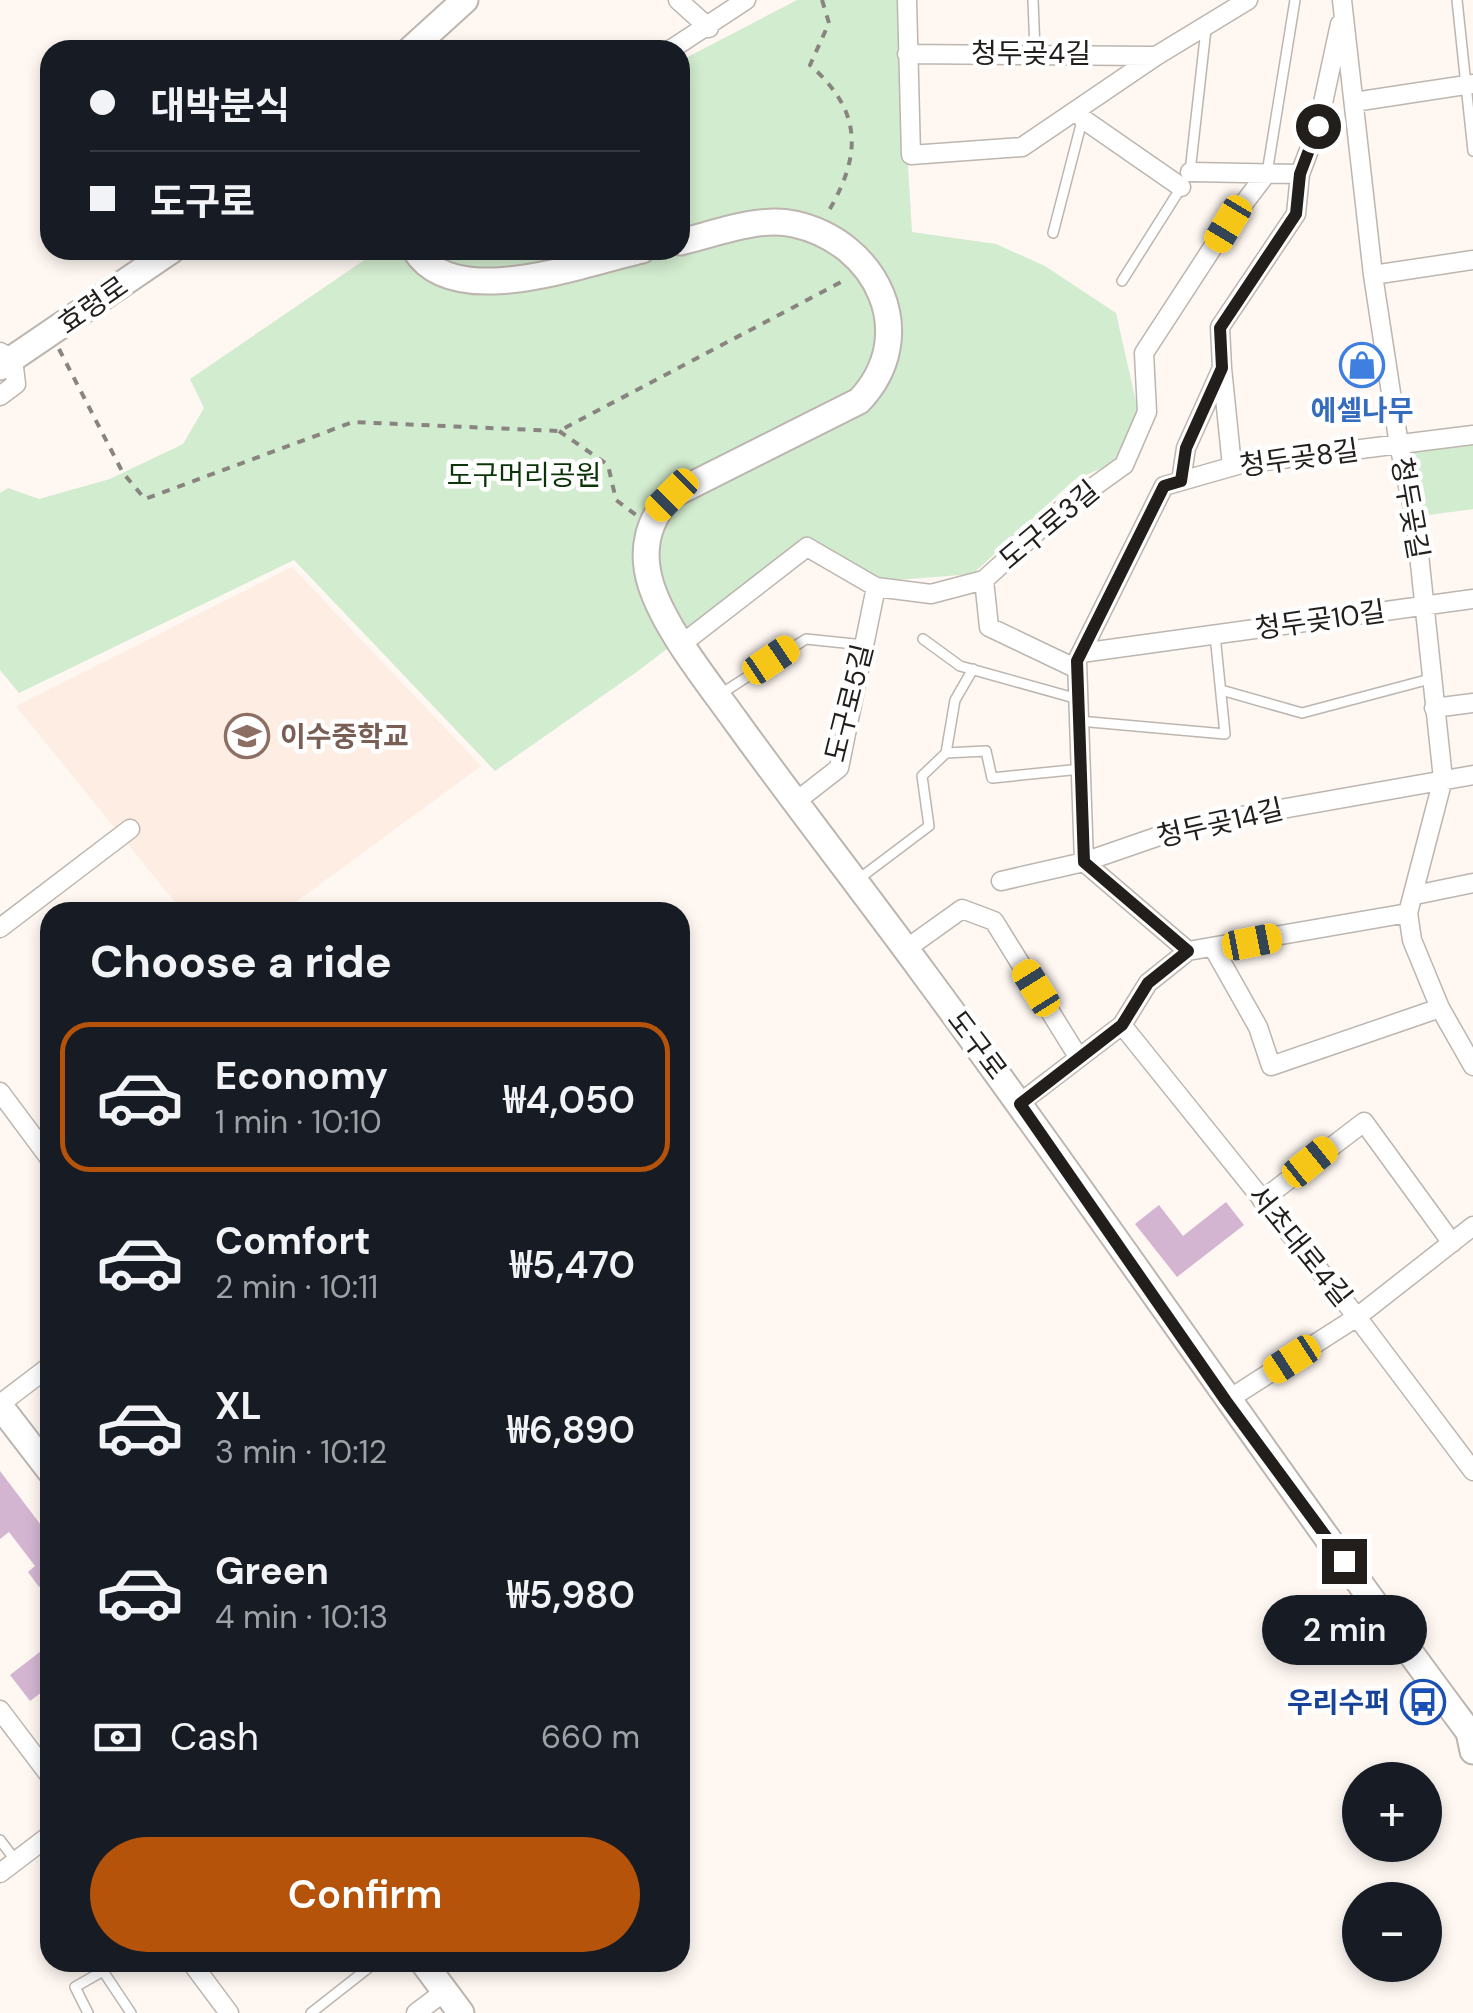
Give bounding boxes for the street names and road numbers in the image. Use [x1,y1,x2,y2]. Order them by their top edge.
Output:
street label: 청두곶4길 [971,35,1091,72]
street label: 효령로 [51,268,135,342]
street label: 청두곶8길 [1237,431,1361,485]
street label: 청두곶길 [1383,454,1437,562]
street label: 도구로3길 [991,472,1107,578]
street label: 청두곶10길 [1253,593,1387,647]
street label: 도구로5길 [817,640,881,766]
street label: 청두곶14길 [1153,790,1287,856]
street label: 도구로 [939,1003,1015,1087]
street label: 서초대로4길 [1240,1178,1360,1314]

